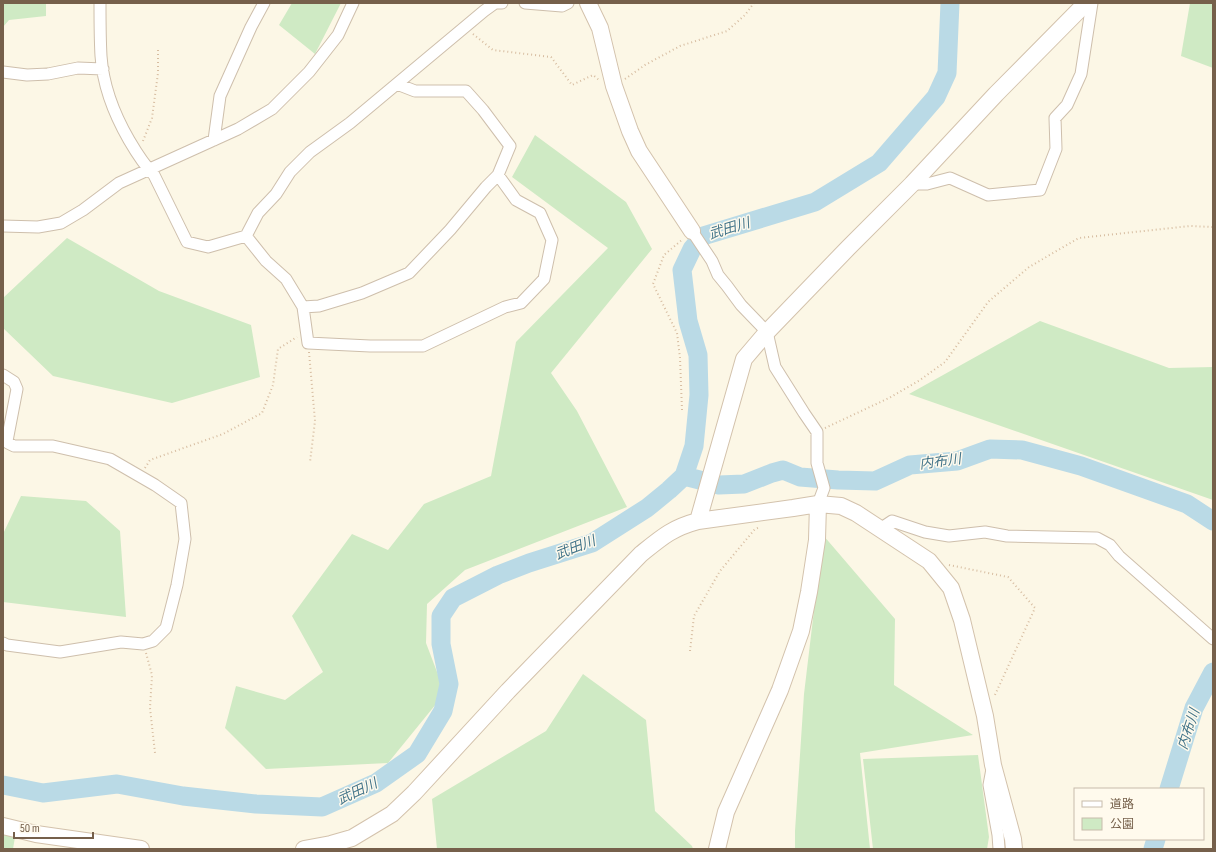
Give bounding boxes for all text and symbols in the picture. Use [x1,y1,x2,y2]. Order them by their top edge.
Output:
water label: 武田川 [707,214,754,243]
water label: 内布川 [918,450,964,473]
water label: 武田川 [553,531,600,563]
water label: 内布川 [1174,705,1204,752]
water label: 武田川 [335,774,382,808]
legend [1074,788,1204,840]
text: 道路 [1110,797,1134,812]
scale bar [14,814,93,840]
text: 公園 [1110,817,1134,832]
text: 50 m [20,821,40,836]

